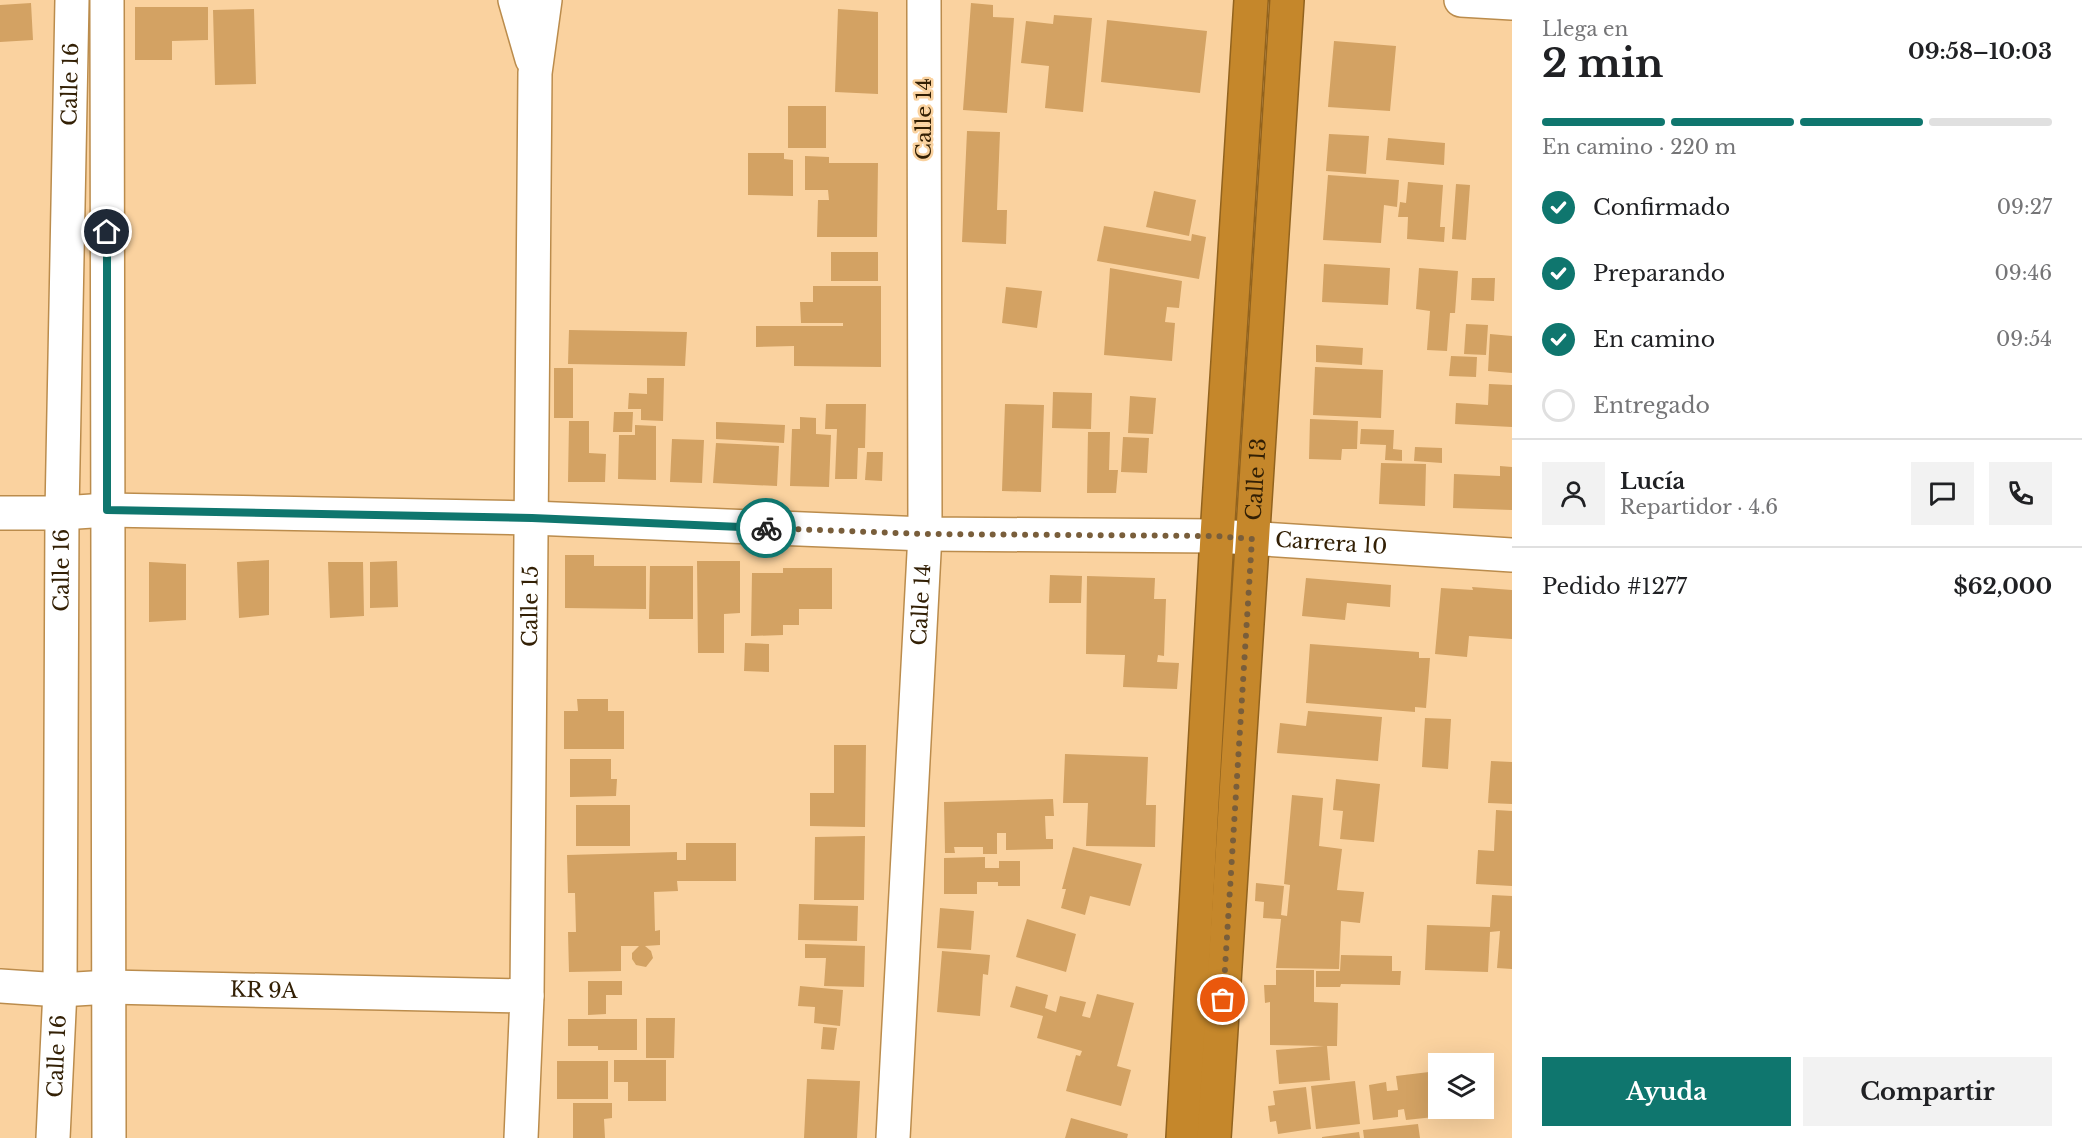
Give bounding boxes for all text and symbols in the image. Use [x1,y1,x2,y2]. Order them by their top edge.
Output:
text: Llega en [1542,17,1628,41]
text: 09:58–10:03 [1908,38,2052,65]
text: 2 min [1542,39,1663,88]
street label: Calle 16 [57,42,84,126]
street label: Calle 14 [911,78,937,160]
text: En camino · 220 m [1542,135,1736,159]
icon: check [1542,191,1575,224]
text: Confirmado [1593,194,1730,221]
text: 09:27 [1997,195,2052,219]
pin [81,206,132,257]
icon: home [90,215,123,248]
icon: check [1542,257,1575,290]
text: Preparando [1593,260,1725,287]
text: 09:46 [1995,261,2052,285]
icon: check [1542,323,1575,356]
text: En camino [1593,326,1715,353]
text: 09:54 [1996,327,2052,351]
text: Entregado [1593,392,1710,419]
street label: Calle 13 [1241,437,1272,521]
button: person [1542,462,1605,525]
button: chat [1911,462,1974,525]
button: phone [1989,462,2052,525]
text: Lucía [1620,468,1685,495]
text: Repartidor · 4.6 [1620,495,1778,519]
courier [736,498,796,558]
icon: bike [750,512,783,545]
street label: Carrera 10 [1274,527,1388,560]
street label: Calle 16 [49,529,75,612]
street label: Calle 14 [906,563,936,646]
street label: Calle 15 [517,565,544,647]
text: Pedido #1277 [1542,573,1687,600]
text: $62,000 [1954,573,2052,600]
pin [1197,974,1248,1025]
street label: KR 9A [230,977,299,1004]
icon: bag [1206,983,1239,1016]
street label: Calle 16 [42,1014,72,1098]
map controls [1428,1053,1494,1119]
button: layers [1428,1053,1494,1119]
button: Ayuda [1542,1057,1791,1126]
button: Compartir [1803,1057,2052,1126]

